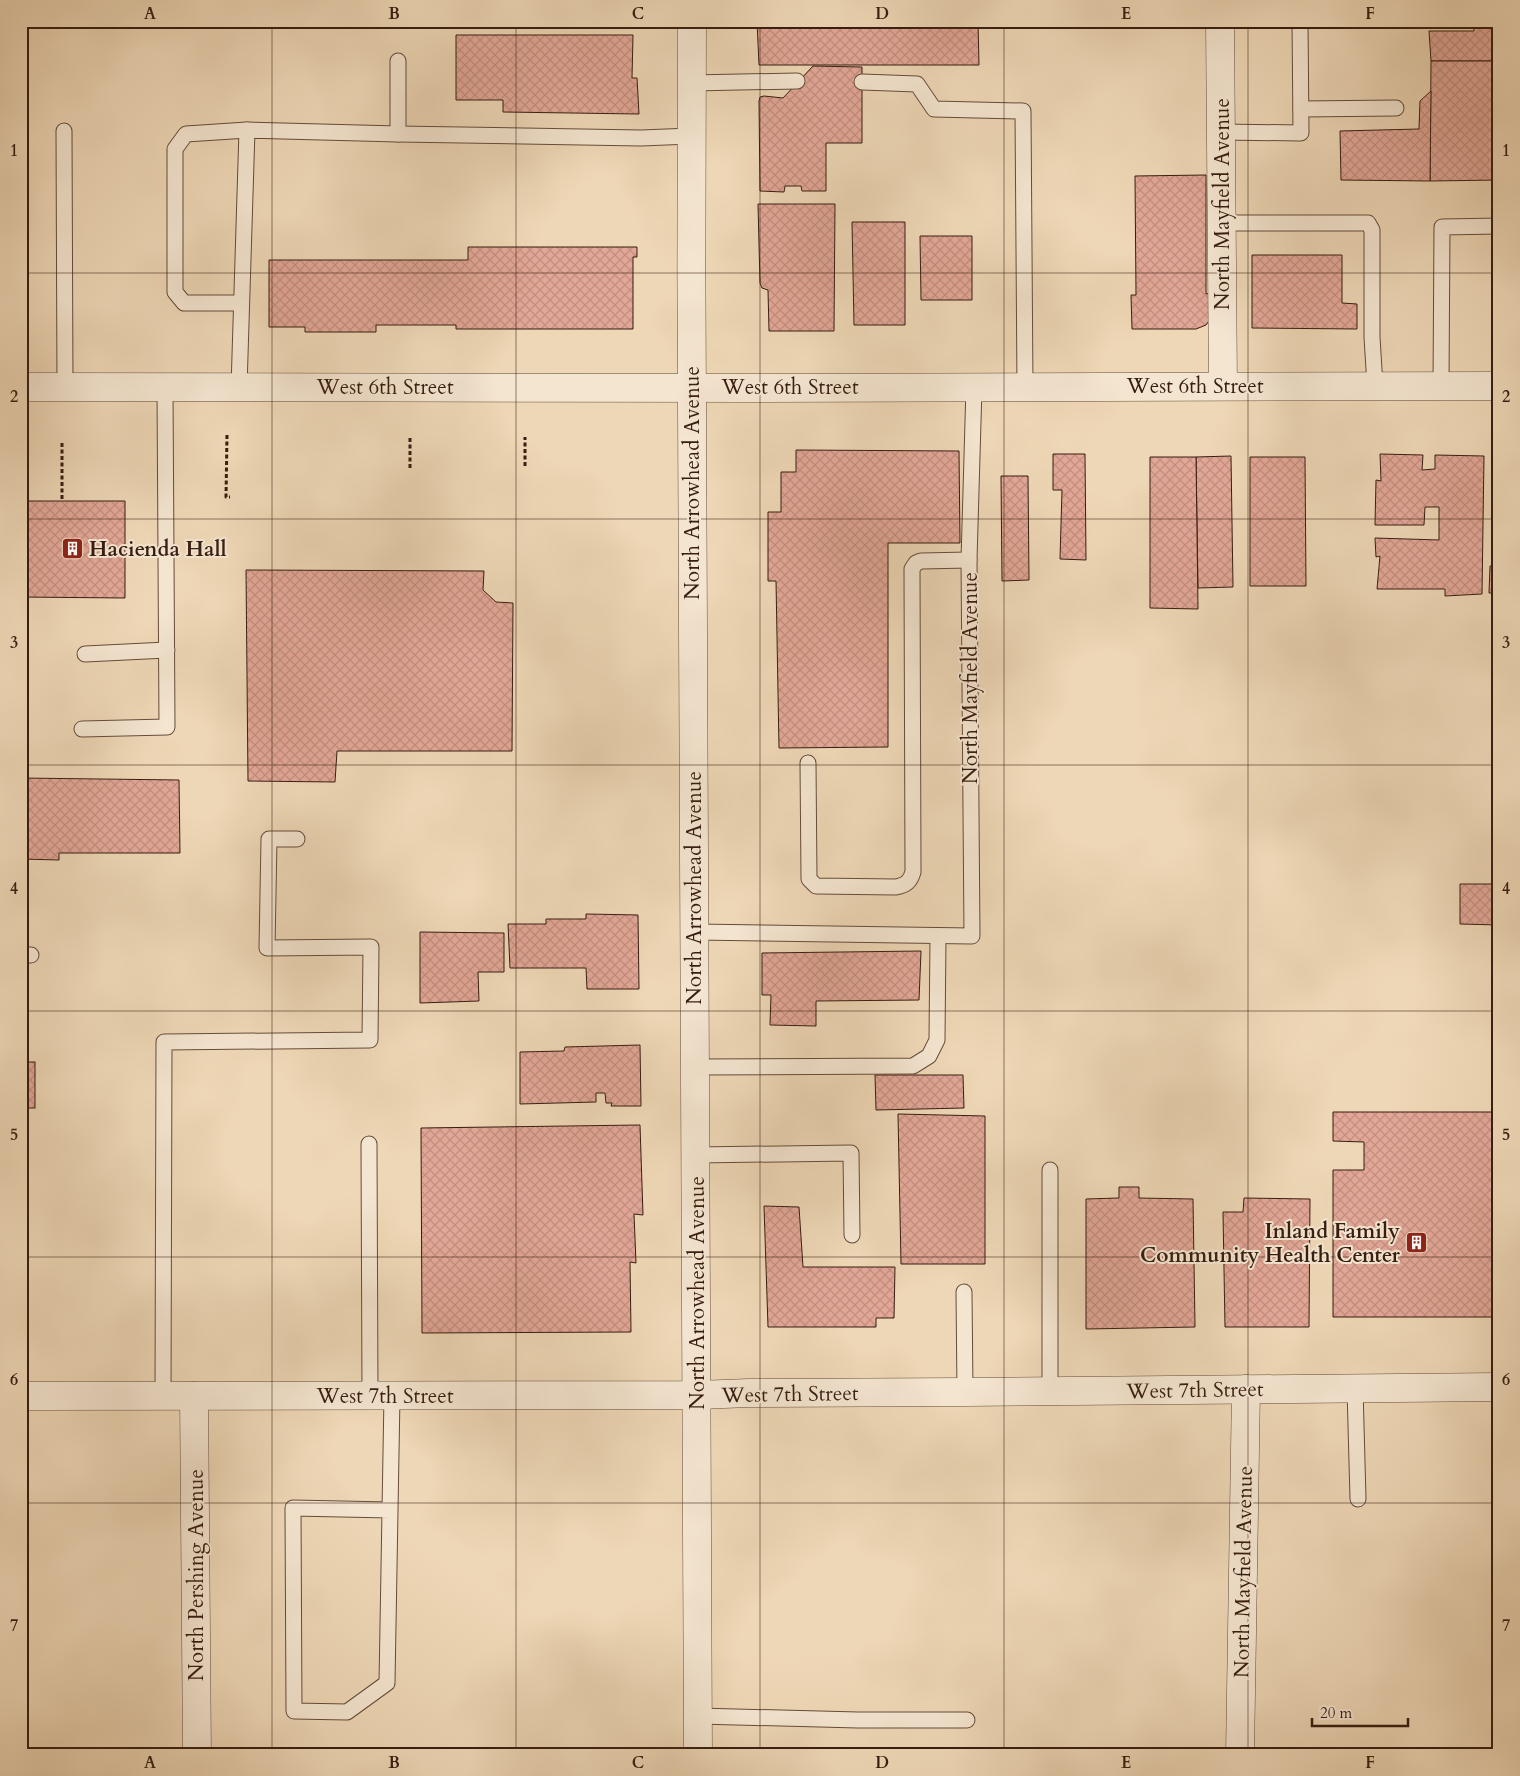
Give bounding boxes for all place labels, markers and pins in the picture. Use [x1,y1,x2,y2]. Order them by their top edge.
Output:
place label: Hacienda Hall [89,535,227,564]
building icon: Hacienda Hall [61,537,85,561]
place label: Inland Family Community Health Center [1140,1217,1401,1270]
building icon: Inland Family Community Health Center [1404,1231,1428,1255]

